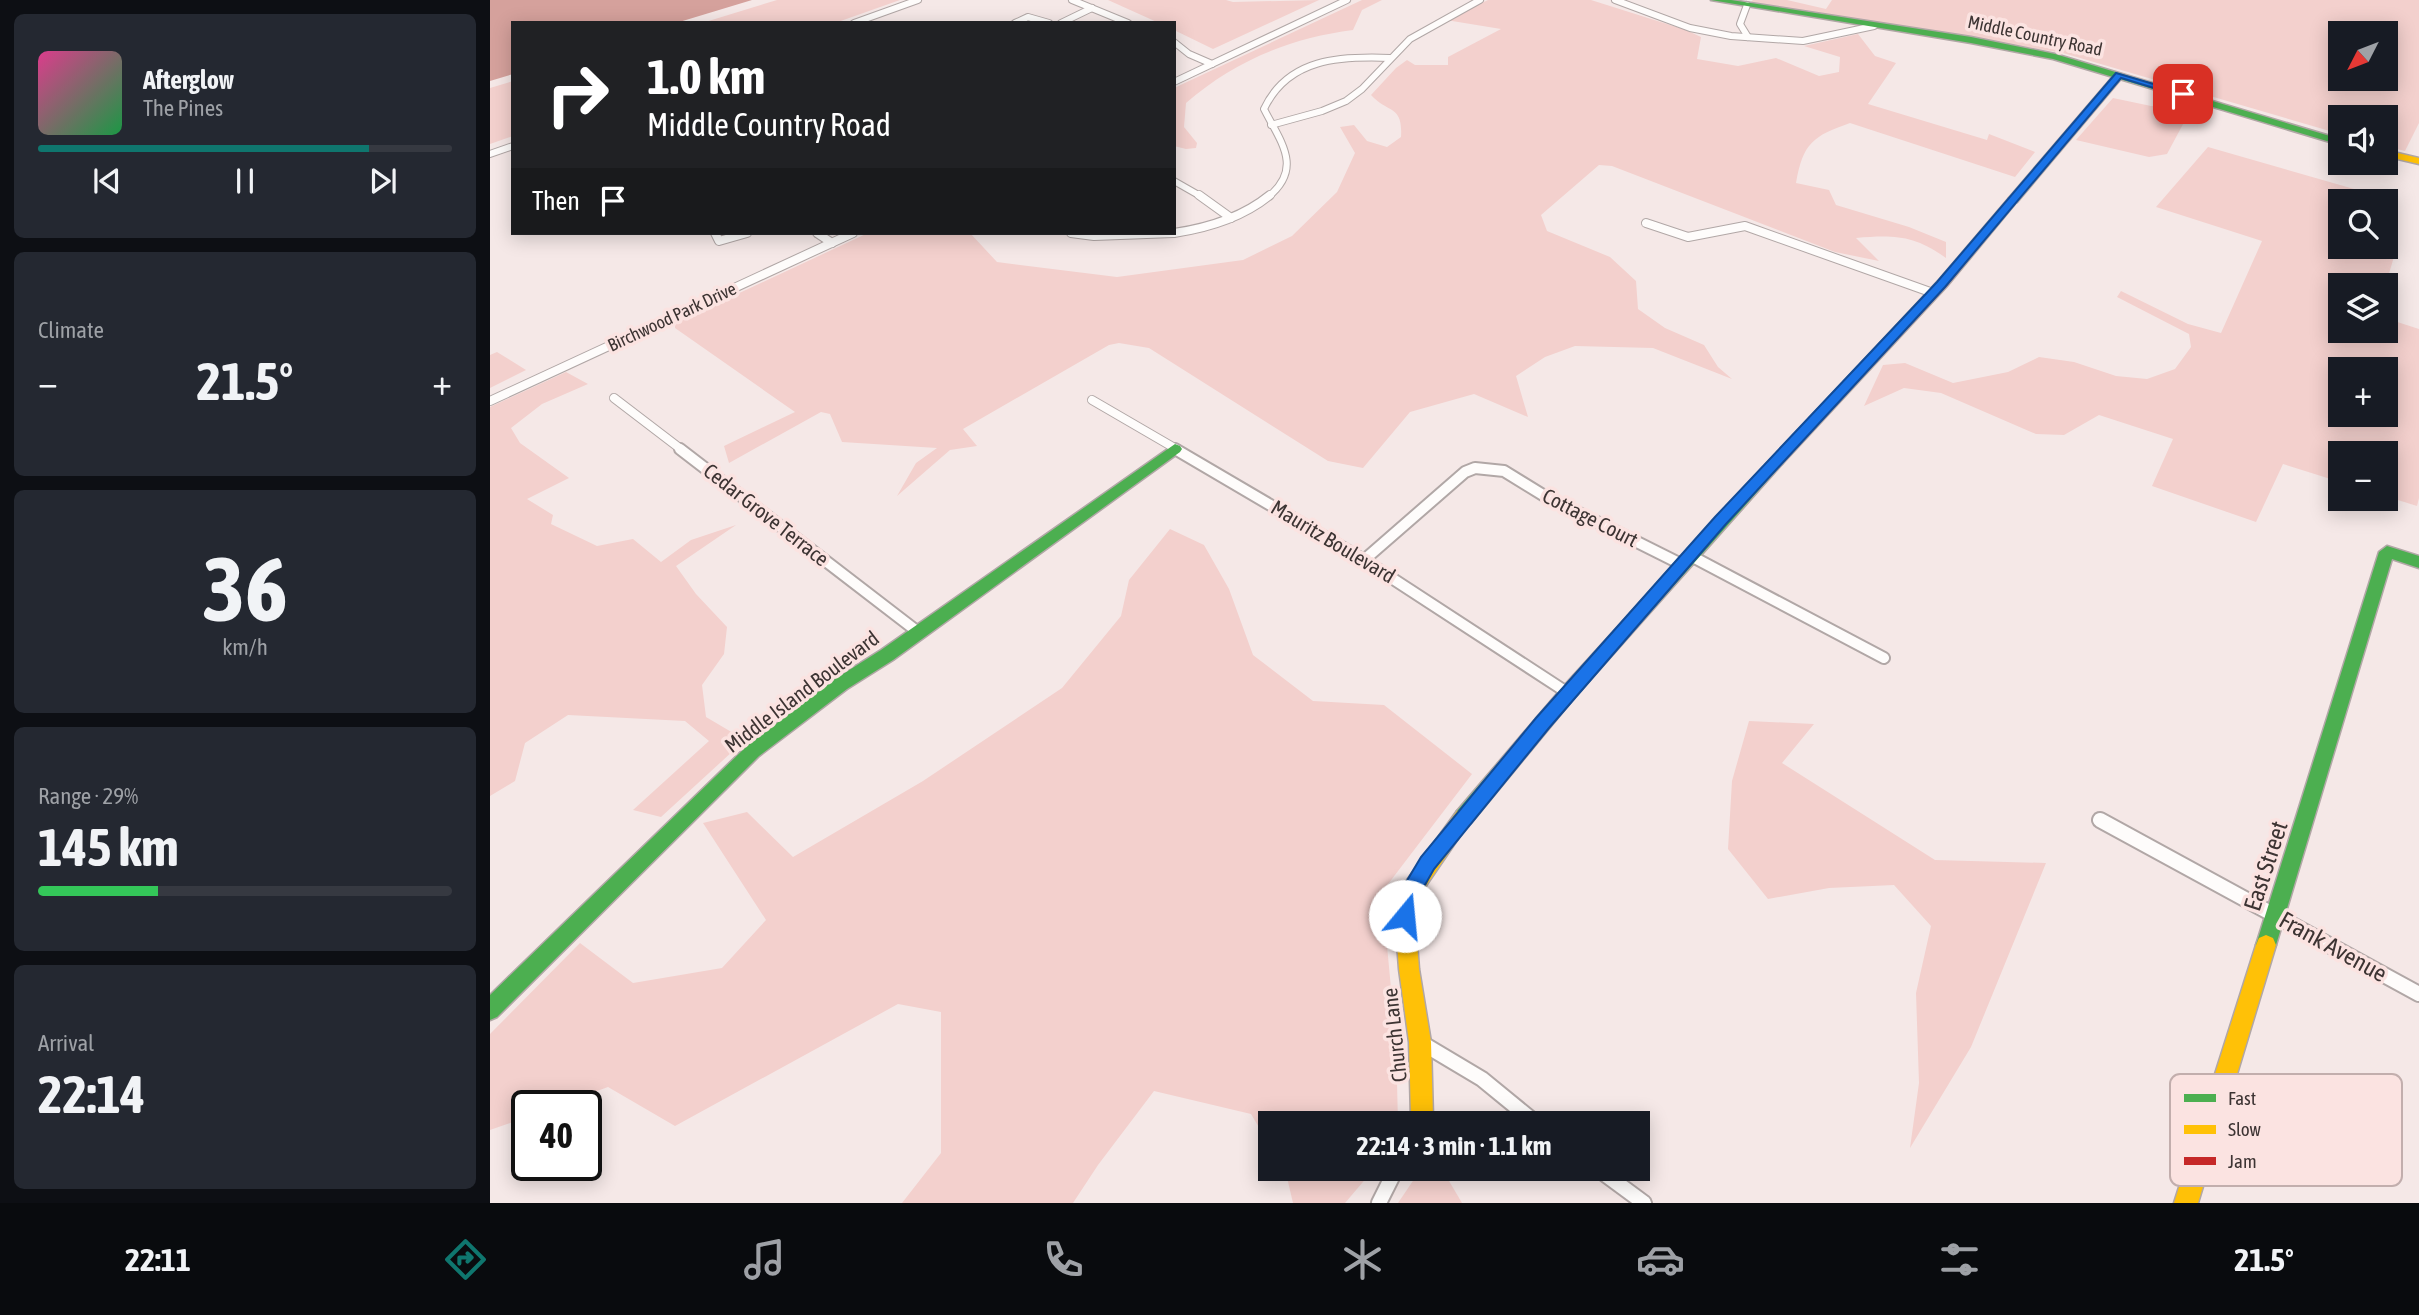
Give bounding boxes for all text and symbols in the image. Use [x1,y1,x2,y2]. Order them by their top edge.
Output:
street label: Middle Country Road [1966,11,2104,60]
north arrow [2328,21,2398,91]
map controls [2328,21,2398,511]
text: 1.0 km [647,48,765,104]
icon: right [532,49,623,140]
pin [2153,64,2213,124]
text: Afterglow [143,65,234,95]
icon: arrive [2164,75,2202,113]
text: The Pines [143,95,223,121]
button: sound [2328,105,2398,175]
text: Middle Country Road [647,106,891,143]
icon: previous [88,162,126,200]
icon: pause [226,162,264,200]
icon: next [364,162,402,200]
icon: arrive [594,182,632,220]
text: Then [532,186,580,216]
button: search [2328,189,2398,259]
button: layers [2328,273,2398,343]
street label: Birchwood Park Drive [604,278,739,356]
text: Climate [38,317,104,343]
text: 21.5° [197,351,293,411]
button: + [2328,357,2398,427]
text: − [38,360,58,403]
text: + [432,360,452,403]
button: − [2328,441,2398,511]
street label: Cedar Grove Terrace [699,458,834,570]
street label: Cottage Court [1539,483,1642,551]
street label: Mauritz Boulevard [1267,495,1400,588]
text: 36 [202,536,288,640]
street label: Middle Island Boulevard [720,625,883,757]
text: km/h [222,634,268,660]
text: Range · 29% [38,783,138,809]
text: 145 km [38,817,179,877]
street label: East Street [2238,818,2293,914]
position arrow [1368,879,1442,953]
street label: Frank Avenue [2275,906,2392,987]
street label: Church Lane [1377,987,1411,1083]
text: Arrival [38,1030,94,1056]
text: 22:14 [38,1064,145,1124]
legend [2170,1074,2402,1186]
text: Fast [2228,1087,2256,1109]
speed limit sign: 40 [511,1090,602,1181]
text: Slow [2228,1118,2262,1140]
text: 22:14 · 3 min · 1.1 km [1357,1131,1551,1161]
text: Jam [2228,1150,2257,1172]
icon: directions [441,1235,490,1284]
icon: music [740,1235,789,1284]
icon: phone [1039,1235,1088,1284]
icon: climate [1338,1235,1387,1284]
icon: car [1636,1235,1685,1284]
icon: filters [1935,1235,1984,1284]
text: 22:11 [125,1241,191,1278]
text: 21.5° [2234,1241,2294,1278]

